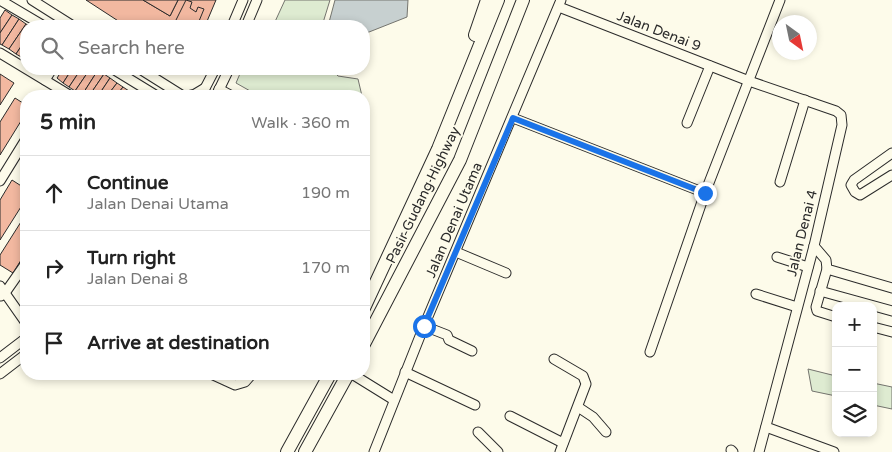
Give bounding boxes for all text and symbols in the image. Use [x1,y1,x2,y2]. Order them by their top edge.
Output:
street label: Jalan Denai 9 [615,7,703,55]
north arrow [772,15,817,60]
search box [20,20,370,75]
icon: search [38,34,66,62]
text: Search here [78,37,185,59]
text: 5 min [40,110,96,135]
text: Walk · 360 m [251,113,350,133]
street label: Pasir Gudang Highway [382,123,464,266]
street label: Jalan Denai Utama [422,160,486,280]
text: Continue [87,172,169,194]
icon: ahead [40,179,68,207]
route end [694,182,717,205]
text: 190 m [301,183,350,203]
street label: Jalan Denai 4 [783,188,821,278]
text: Jalan Denai Utama [87,194,229,214]
text: Turn right [87,247,175,269]
icon: right [40,254,68,282]
text: 170 m [301,258,350,278]
text: Jalan Denai 8 [87,269,188,289]
map controls [832,302,877,437]
button: + [832,302,877,347]
route start [413,315,436,338]
icon: arrive [40,329,68,357]
text: Arrive at destination [87,332,270,354]
button: − [832,347,877,392]
button: layers [832,392,877,437]

